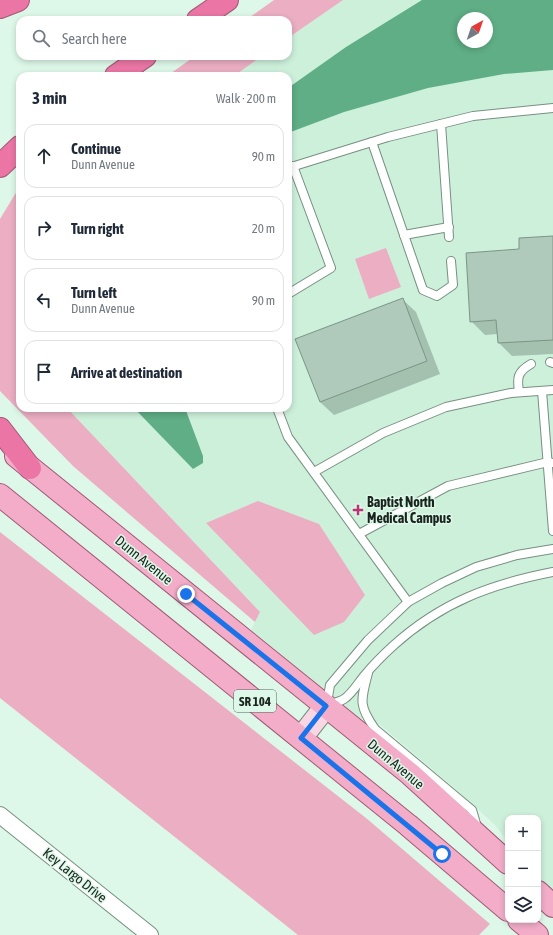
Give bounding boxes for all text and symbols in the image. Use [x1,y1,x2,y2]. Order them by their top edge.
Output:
north arrow [457,12,493,48]
search box [16,16,292,60]
icon: search [30,27,52,49]
text: Search here [62,30,127,47]
text: 3 min [32,88,67,108]
text: Walk · 200 m [216,91,276,106]
text: Continue [71,140,121,157]
icon: ahead [33,145,55,167]
text: 90 m [252,149,275,164]
text: Dunn Avenue [71,157,135,172]
icon: right [33,217,55,239]
text: Turn right [71,220,124,237]
text: 20 m [252,221,275,236]
text: Turn left [71,284,117,301]
icon: left [33,289,55,311]
text: 90 m [252,293,275,308]
text: Dunn Avenue [71,301,135,316]
icon: arrive [33,361,55,383]
text: Arrive at destination [71,364,182,381]
place label: Baptist North Medical Campus [367,494,451,526]
marker: Baptist North Medical Campus [352,504,364,516]
street label: Dunn Avenue [112,532,176,588]
route end [177,585,195,603]
road number: SR 104 [234,690,276,712]
street label: Dunn Avenue [364,736,428,792]
map controls [505,815,541,923]
button: + [505,815,541,851]
street label: Key Largo Drive [40,844,110,906]
route start [433,845,451,863]
button: − [505,851,541,887]
button: layers [505,887,541,923]

